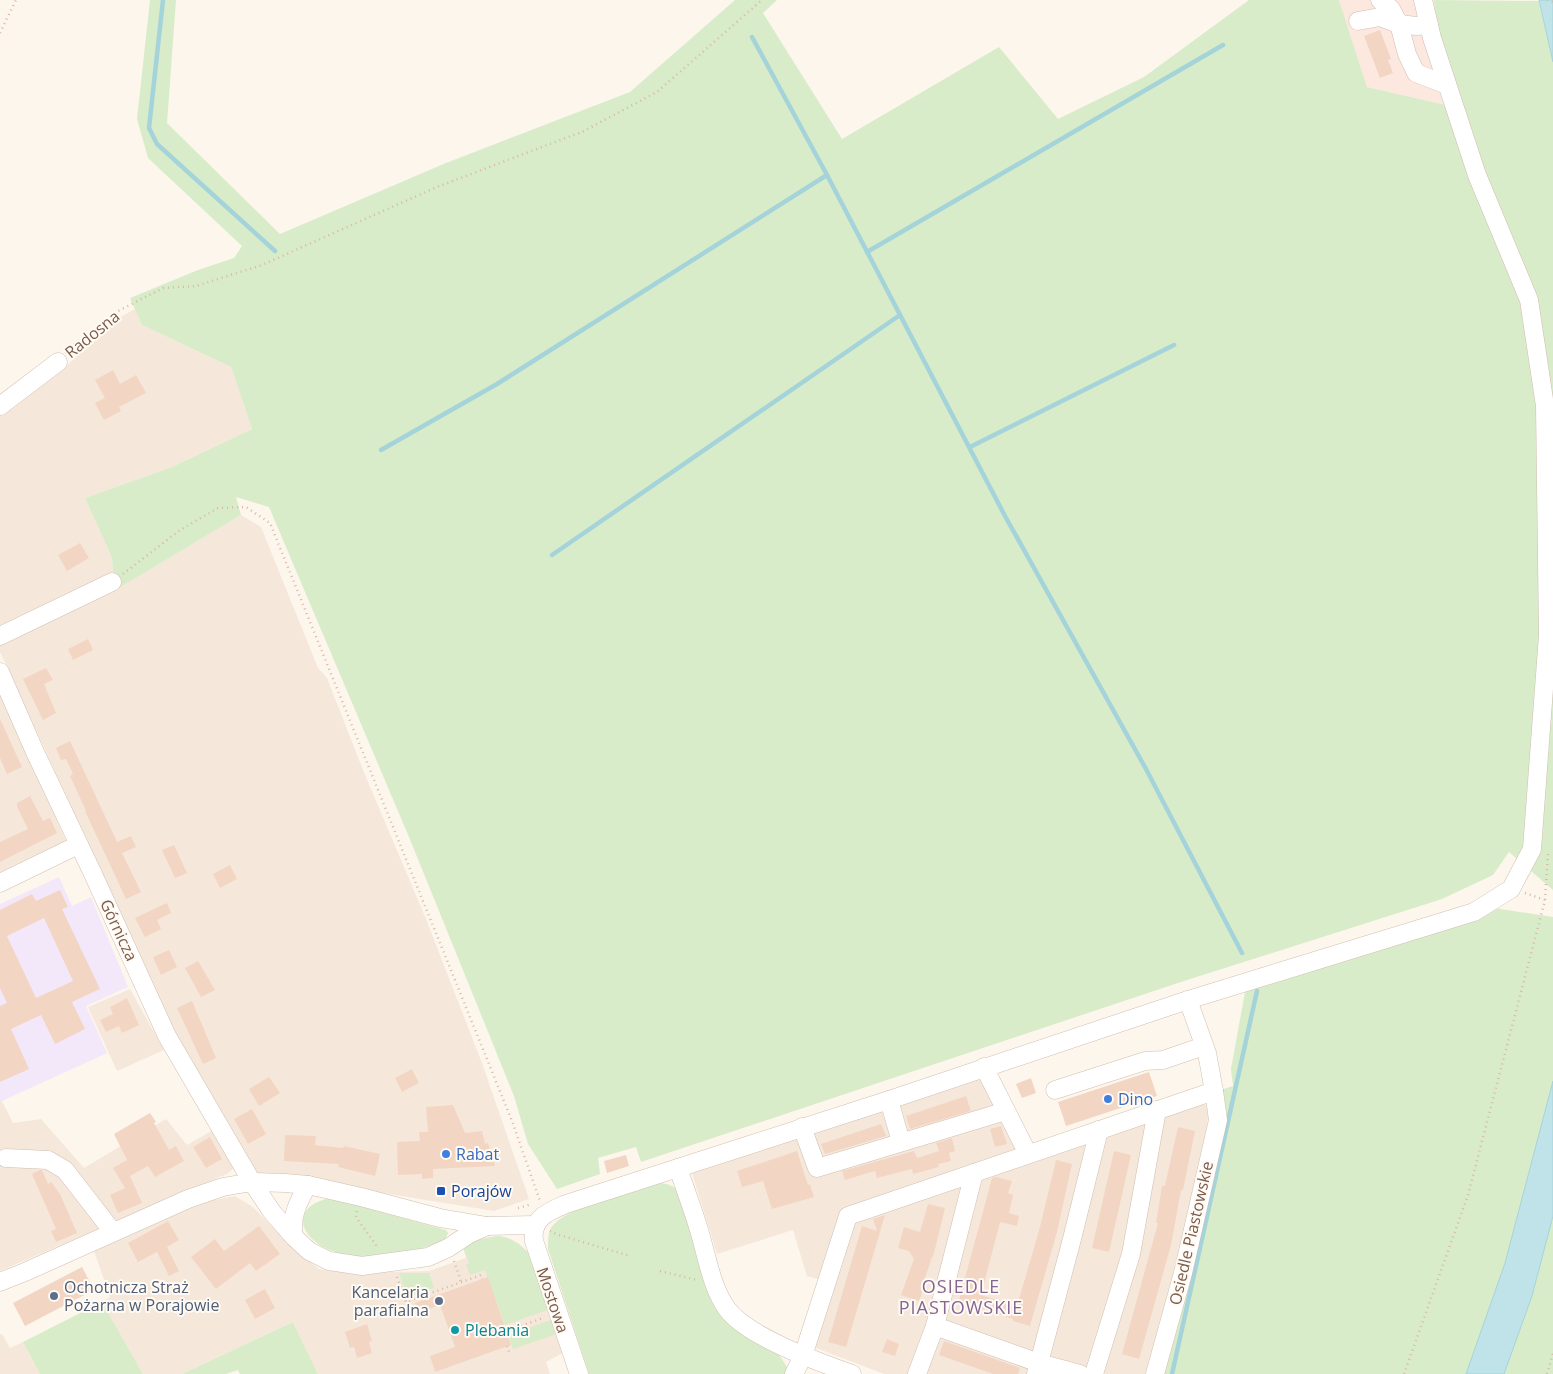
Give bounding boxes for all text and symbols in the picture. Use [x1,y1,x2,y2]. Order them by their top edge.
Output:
street label: Radosna [60,305,124,363]
street label: Górnicza [95,896,143,964]
place label: Dino [1118,1088,1153,1110]
marker: Dino [1102,1093,1114,1105]
place label: Rabat [456,1143,499,1165]
marker: Rabat [440,1148,452,1160]
street label: Osiedle Piastowskie [1164,1159,1218,1307]
place label: Porajów [451,1180,512,1202]
marker: Porajów [435,1185,447,1197]
street label: Mostowa [531,1264,575,1336]
district label: OSIEDLE PIASTOWSKIE [899,1274,1023,1319]
place label: Ochotnicza Straż Pożarna w Porajowie [64,1276,219,1316]
place label: Kancelaria parafialna [351,1281,429,1321]
marker: Ochotnicza Straż Pożarna w Porajowie [48,1290,60,1302]
marker: Kancelaria parafialna [433,1295,445,1307]
place label: Plebania [465,1319,529,1341]
marker: Plebania [449,1324,461,1336]

